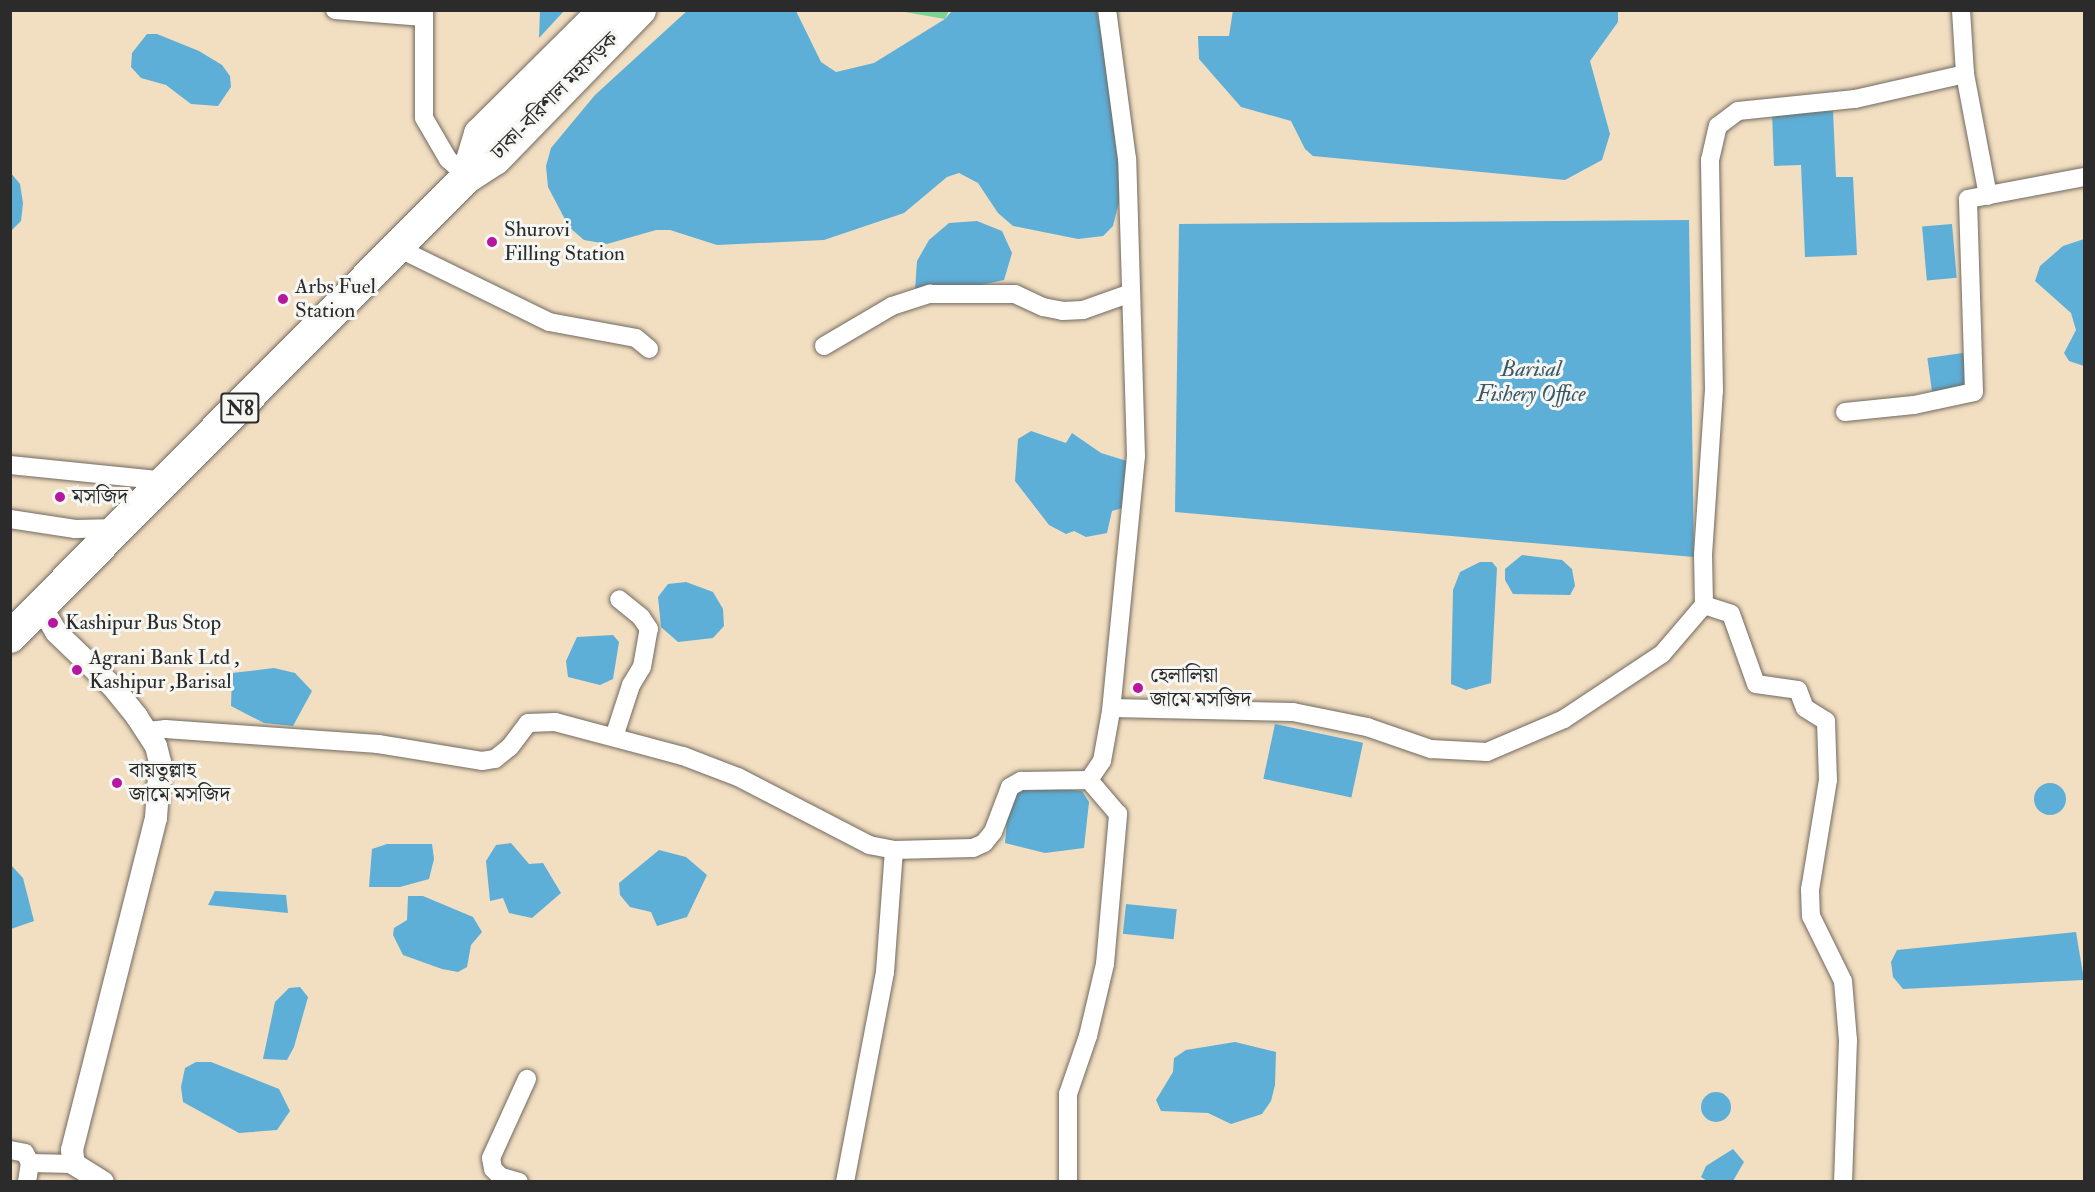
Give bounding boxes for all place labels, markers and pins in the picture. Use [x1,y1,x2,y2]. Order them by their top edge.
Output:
place label: Shurovi Filling Station [504,217,625,267]
marker: Shurovi Filling Station [485,235,499,249]
place label: Arbs Fuel Station [295,274,376,324]
marker: Arbs Fuel Station [276,292,290,306]
place label: মসজিদ [72,484,128,510]
marker: মসজিদ [53,490,67,504]
place label: Kashipur Bus Stop [65,610,221,636]
marker: Kashipur Bus Stop [46,616,60,630]
place label: Agrani Bank Ltd , Kashipur ,Barisal [89,645,239,695]
marker: Agrani Bank Ltd , Kashipur ,Barisal [70,663,84,677]
place label: হেলালিয়া জামে মসজিদ [1150,663,1251,713]
marker: হেলালিয়া জামে মসজিদ [1131,681,1145,695]
place label: বায়তুল্লাহ জামে মসজিদ [129,758,230,808]
marker: বায়তুল্লাহ জামে মসজিদ [110,776,124,790]

